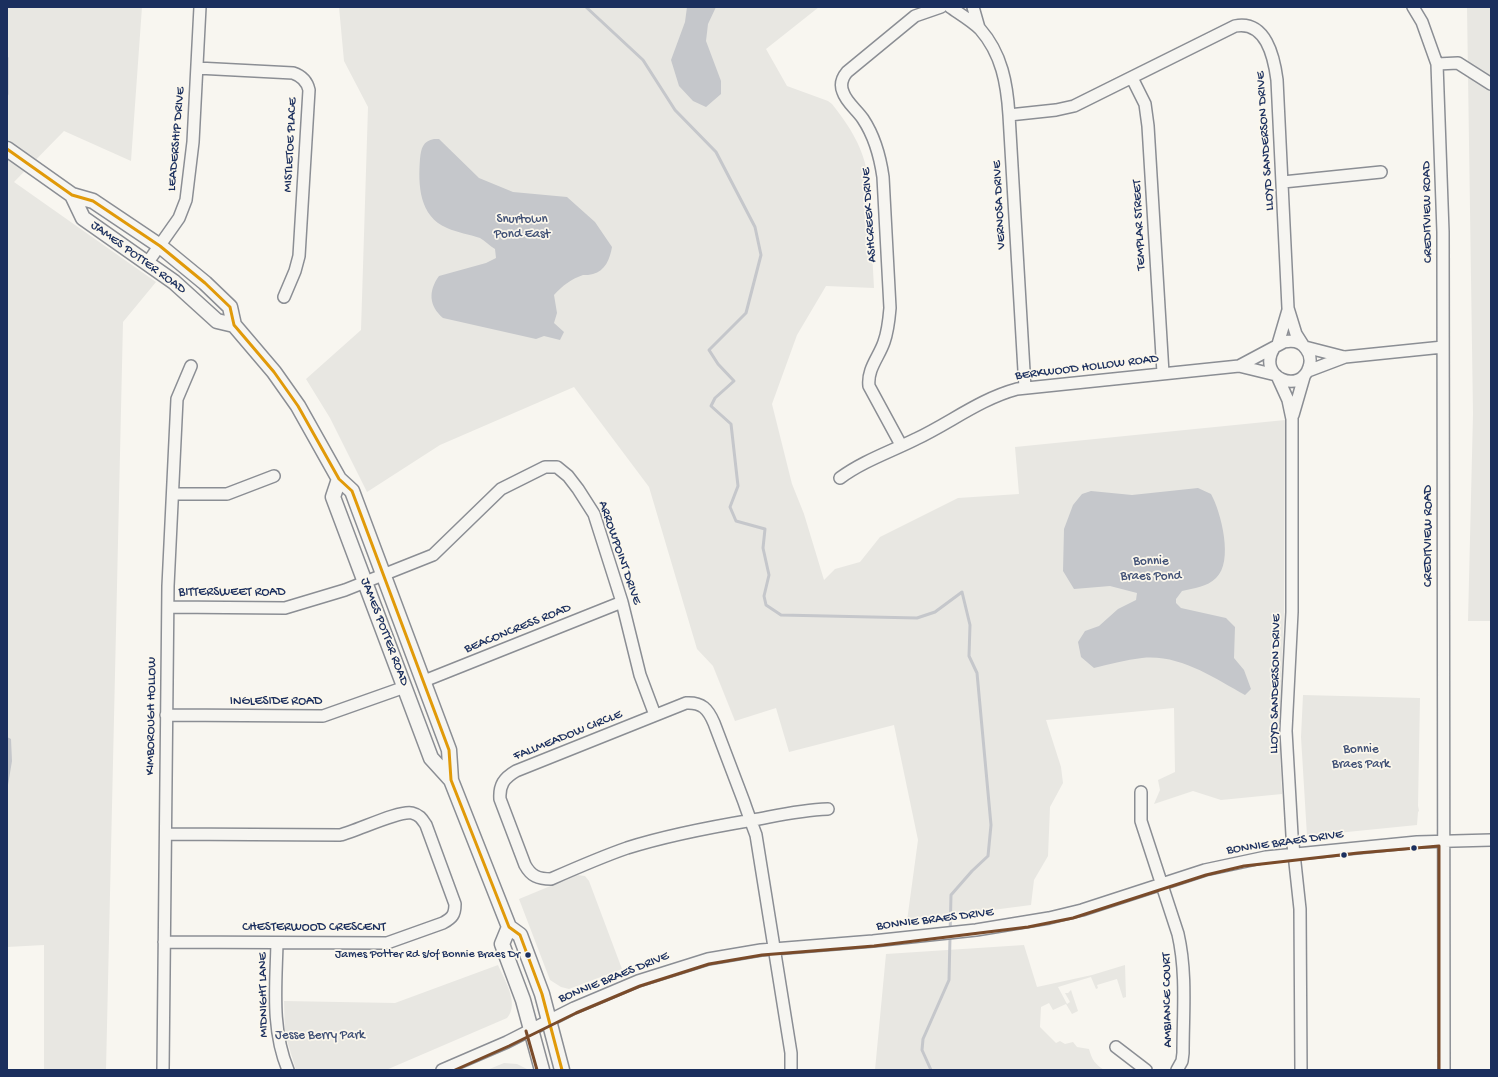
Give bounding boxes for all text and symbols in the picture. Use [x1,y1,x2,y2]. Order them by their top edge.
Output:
street label: LLOYD SANDERSON DRIVE [1253,71,1279,211]
street label: LEADERSHIP DRIVE [165,86,189,192]
street label: MISTLETOE PLACE [281,97,301,193]
street label: VERNOSA DRIVE [990,160,1010,250]
street label: CREDITVIEW ROAD [1419,161,1437,263]
street label: ASHCREEK DRIVE [859,167,881,263]
street label: TEMPLAR STREET [1130,179,1150,271]
park label: Snurtown Pond East [494,212,550,243]
street label: JAMES POTTER ROAD [87,218,189,298]
street label: BERKWOOD HOLLOW ROAD [1014,351,1160,385]
street label: CREDITVIEW ROAD [1421,485,1437,587]
street label: ARROWPOINT DRIVE [594,499,644,607]
park label: Bonnie Braes Pond [1121,554,1181,585]
street label: JAMES POTTER ROAD [356,576,412,688]
street label: BITTERSWEET ROAD [179,585,285,601]
street label: BEACONCRESS ROAD [462,600,574,658]
street label: LLOYD SANDERSON DRIVE [1267,614,1285,754]
street label: KIMBOROUGH HOLLOW [143,657,161,775]
street label: INGLESIDE ROAD [230,694,322,710]
street label: FALLMEADOW CIRCLE [511,707,625,765]
park label: Bonnie Braes Park [1332,742,1390,773]
street label: BONNIE BRAES DRIVE [1226,827,1344,859]
unlabelled marker [1409,843,1419,853]
unlabelled marker [1339,850,1349,860]
street label: BONNIE BRAES DRIVE [876,905,994,935]
street label: CHESTERWOOD CRESCENT [242,920,386,936]
place label: James Potter Rd s/of Bonnie Braes Dr [335,948,520,962]
street label: BONNIE BRAES DRIVE [556,949,672,1007]
marker: James Potter Rd s/of Bonnie Braes Dr [523,950,533,960]
street label: MIDNIGHT LANE [255,952,273,1038]
street label: AMBIANCE COURT [1159,952,1177,1048]
park label: Jesse Berry Park [275,1028,365,1044]

